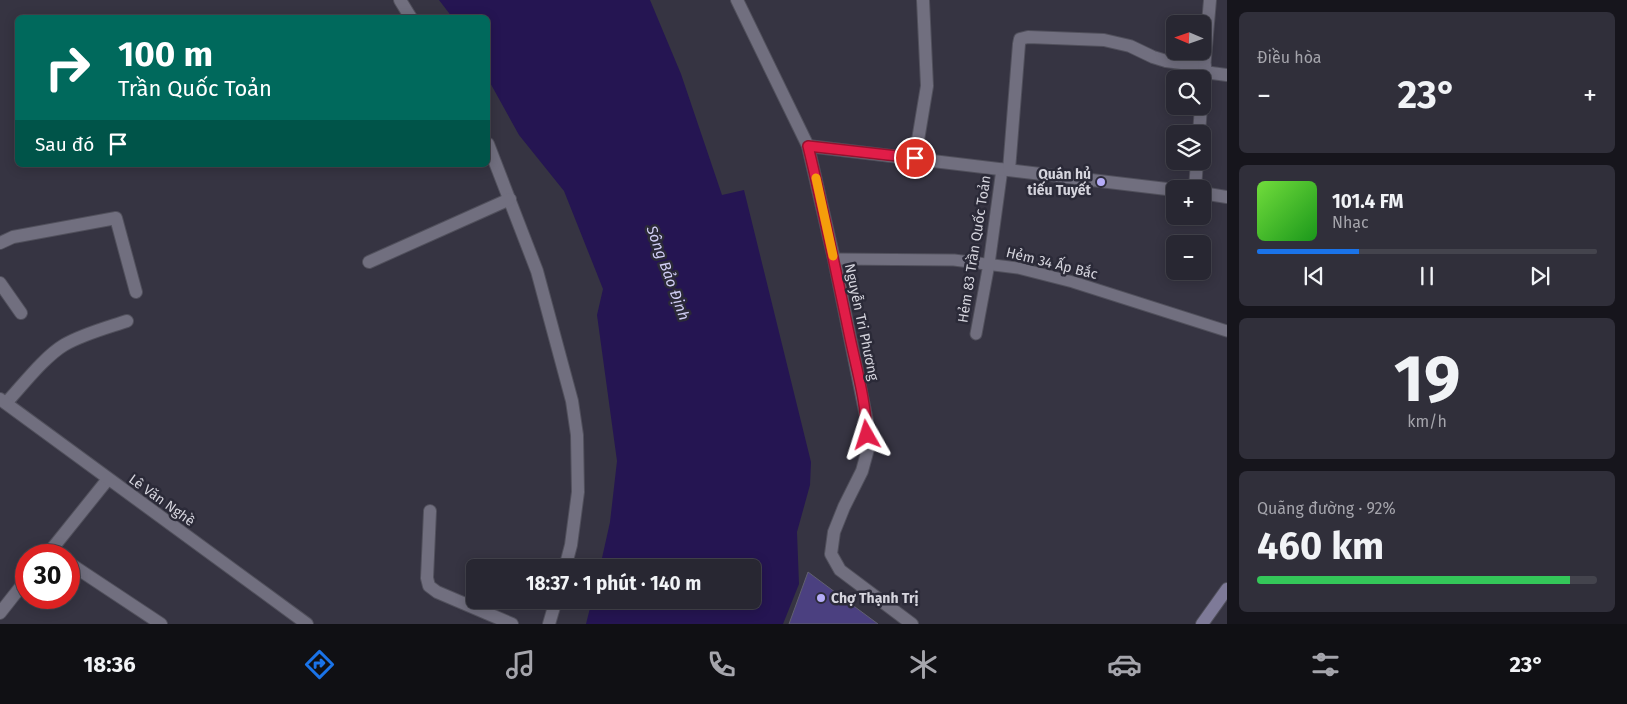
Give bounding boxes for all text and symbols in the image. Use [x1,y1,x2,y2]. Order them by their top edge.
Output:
north arrow [1166,15,1211,60]
map controls [1166,15,1211,280]
text: 100 m [118,33,213,75]
icon: right [35,35,100,100]
text: Điều hòa [1257,48,1322,67]
button: search [1166,70,1211,115]
text: 23° [1398,72,1457,118]
text: Trần Quốc Toản [118,75,272,102]
text: − [1257,79,1271,112]
text: + [1583,79,1597,112]
button: layers [1166,125,1211,170]
icon: arrive [104,130,132,158]
text: Sau đó [35,133,94,156]
pin [894,137,936,179]
icon: arrive [901,144,929,172]
place label: Quán hủ tiếu Tuyết [1027,166,1092,199]
street label: Hẻm 83 Trần Quốc Toản [953,174,995,324]
marker: Quán hủ tiếu Tuyết [1095,176,1107,188]
button: + [1166,180,1211,225]
text: 101.4 FM [1332,190,1403,213]
text: Nhạc [1332,213,1369,232]
water label: Sông Bảo Định [642,222,693,323]
button: − [1166,235,1211,280]
street label: Hẻm 34 Ấp Bắc [1004,241,1100,283]
street label: Nguyễn Tri Phương [841,262,882,383]
icon: previous [1300,262,1328,290]
icon: pause [1413,262,1441,290]
icon: next [1526,262,1554,290]
text: 19 [1394,340,1460,418]
position arrow [840,408,892,460]
text: km/h [1407,412,1447,431]
street label: Lê Văn Nghề [125,470,199,530]
text: Quãng đường · 92% [1257,499,1396,518]
text: 460 km [1257,523,1384,569]
speed limit sign: 30 [15,544,80,609]
text: 18:37 · 1 phút · 140 m [526,572,701,595]
place label: Chợ Thạnh Trị [831,590,919,607]
marker: Chợ Thạnh Trị [815,592,827,604]
icon: directions [302,647,337,682]
icon: music [503,647,538,682]
icon: phone [704,647,739,682]
icon: climate [906,647,941,682]
icon: car [1107,647,1142,682]
icon: filters [1308,647,1343,682]
text: 18:36 [83,651,136,678]
text: 23° [1510,651,1544,678]

